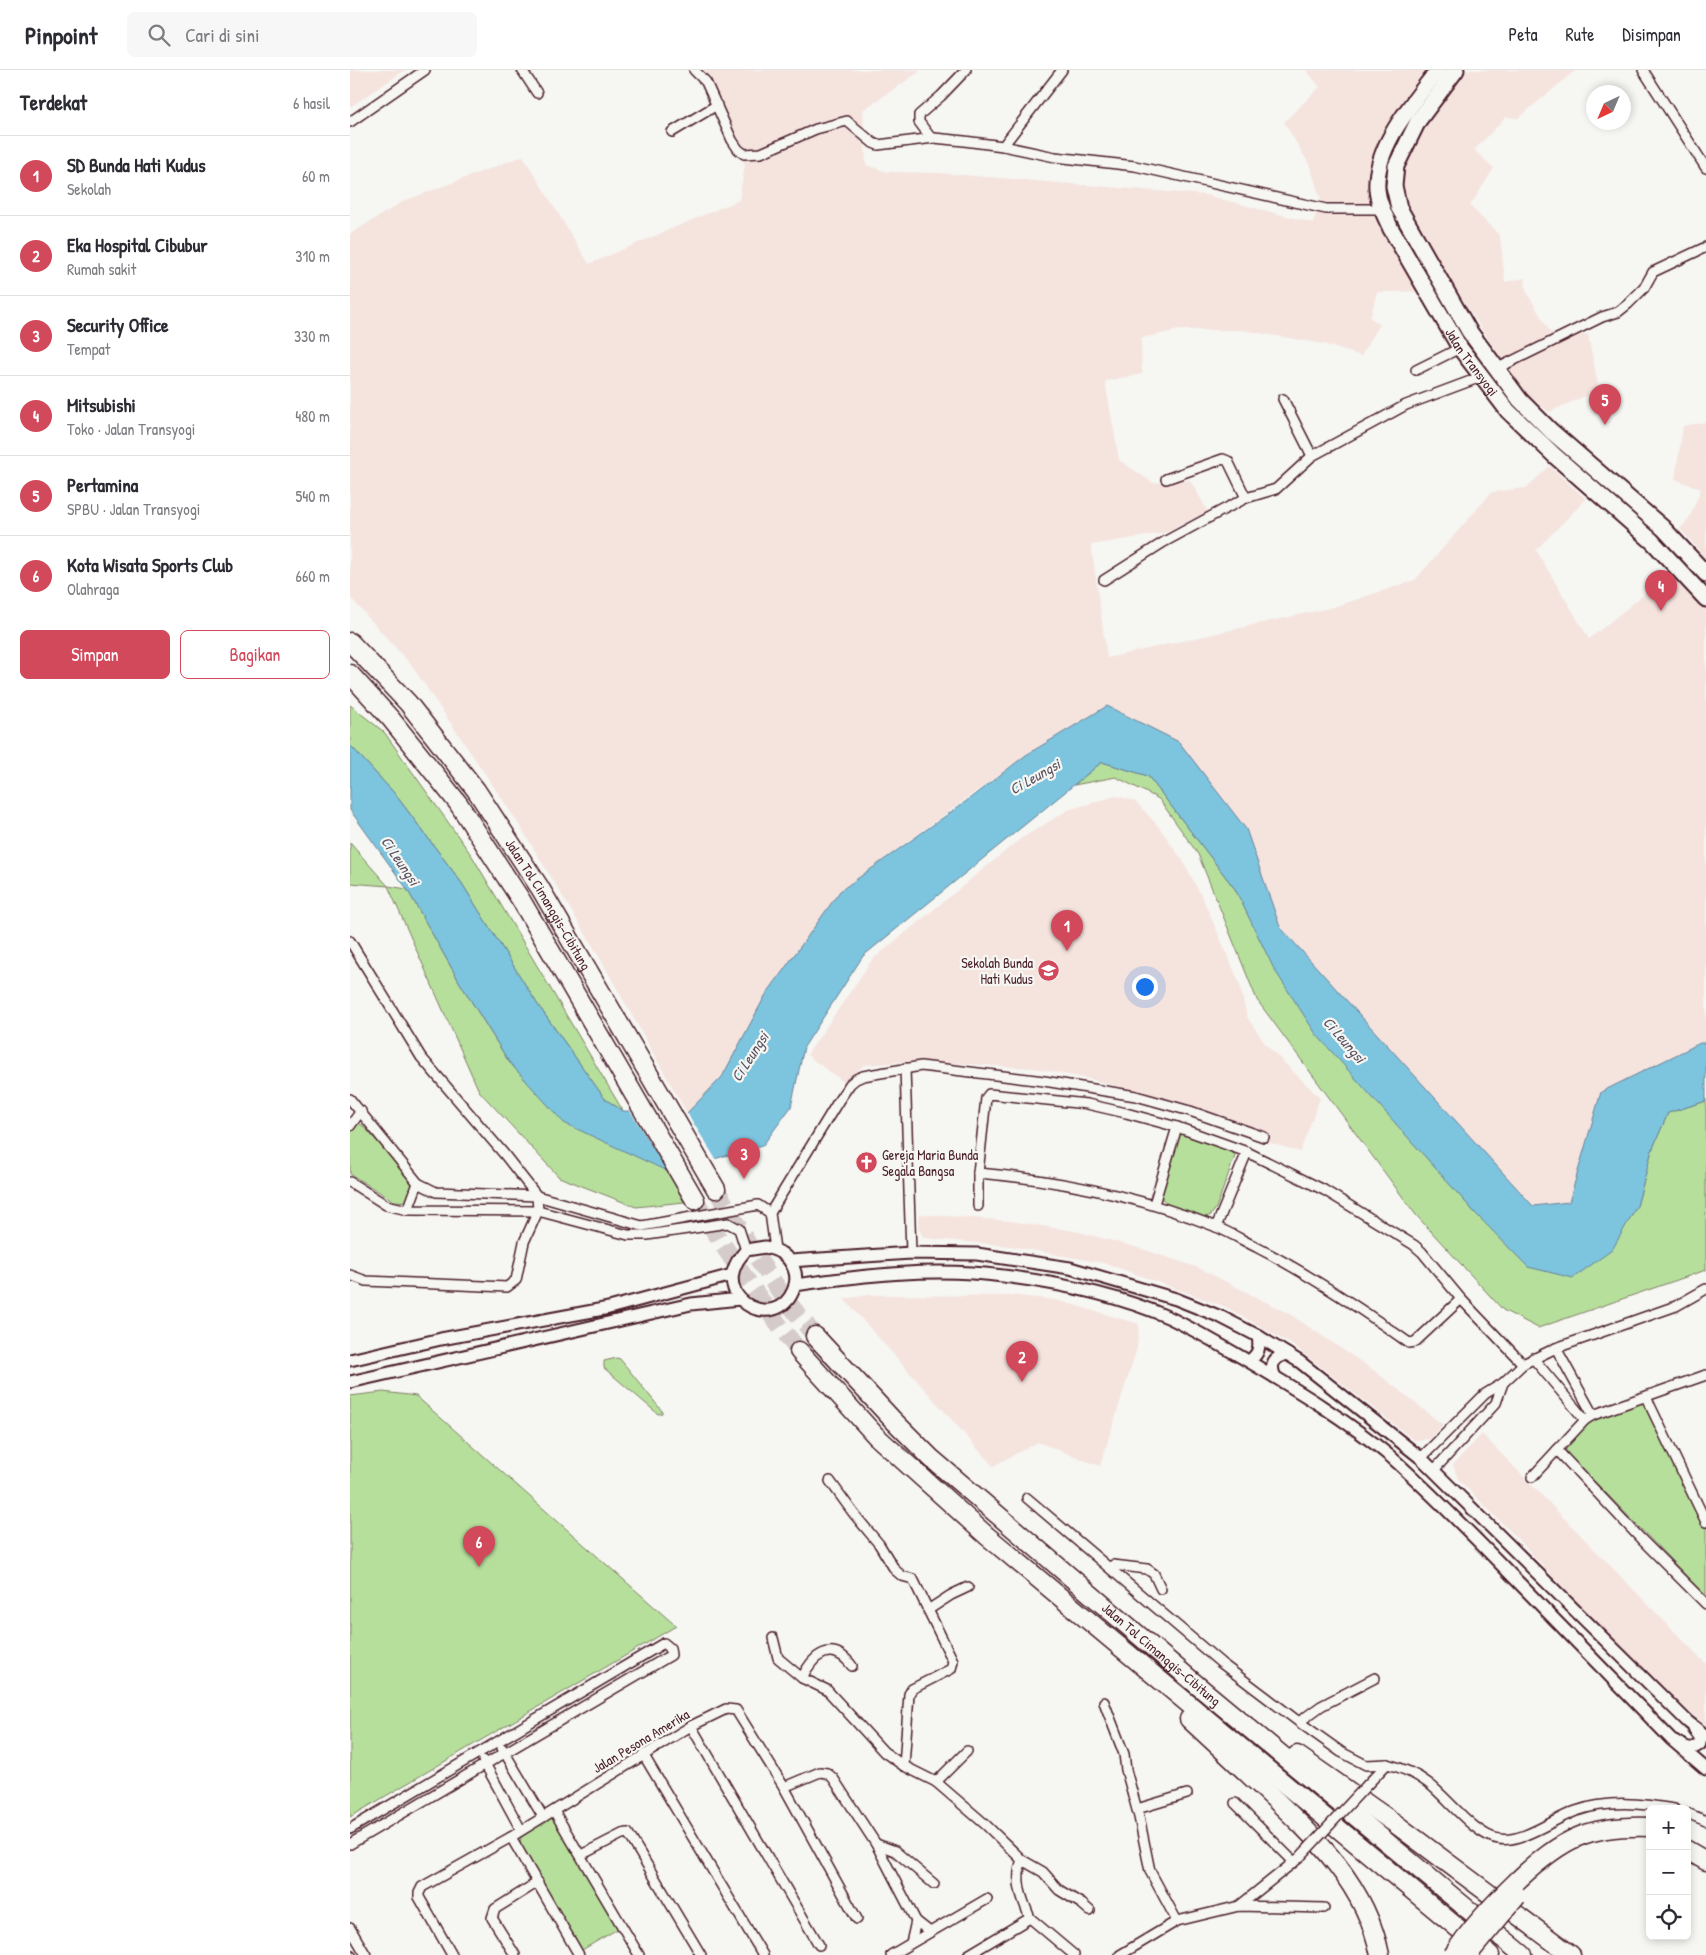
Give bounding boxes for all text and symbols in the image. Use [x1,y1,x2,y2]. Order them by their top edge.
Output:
search box [127,12,477,57]
text: Pinpoint [25,19,97,51]
icon: search [145,21,173,49]
text: Cari di sini [185,22,259,48]
text: Peta [1509,22,1538,47]
text: Rute [1566,22,1594,47]
text: Disimpan [1622,22,1681,47]
north arrow [1586,85,1631,130]
text: Terdekat [20,88,87,117]
text: 6 hasil [293,92,330,114]
text: SD Bunda Hati Kudus [67,152,206,178]
text: 1 [33,165,39,187]
text: 60 m [302,165,330,187]
text: Sekolah [67,178,111,200]
text: Eka Hospital Cibubur [67,232,208,258]
text: 2 [32,245,40,267]
text: 310 m [295,245,330,267]
text: Rumah sakit [67,258,136,280]
text: Security Office [67,312,169,338]
street label: Jalan Transyogi [1441,324,1503,400]
text: 3 [32,325,40,347]
text: 330 m [294,325,330,347]
text: Tempat [67,338,110,360]
pin: 5 [1589,384,1621,425]
text: Mitsubishi [67,392,136,418]
text: 4 [33,405,39,427]
text: 480 m [295,405,330,427]
text: Toko · Jalan Transyogi [67,418,195,440]
text: Pertamina [67,472,138,498]
text: 5 [33,485,39,507]
text: 540 m [296,485,330,507]
text: SPBU · Jalan Transyogi [67,498,200,520]
text: Kota Wisata Sports Club [67,552,233,578]
text: 6 [33,565,39,587]
text: 660 m [296,565,330,587]
pin: 4 [1645,570,1677,611]
text: Olahraga [67,578,119,600]
button: Simpan [20,630,170,679]
button: Bagikan [180,630,330,679]
water label: Ci Leungsi [1006,753,1065,799]
water label: Ci Leungsi [376,832,425,891]
street label: Jalan Tol Cimanggis–Cibitung [501,835,596,974]
pin: 1 [1051,910,1083,951]
place label: Sekolah Bunda Hati Kudus [961,953,1033,988]
school or university icon: Sekolah Bunda Hati Kudus [1037,959,1061,983]
your location [1132,974,1158,1000]
water label: Ci Leungsi [1318,1012,1371,1069]
water label: Ci Leungsi [726,1026,774,1086]
pin: 3 [728,1138,760,1179]
place label: Gereja Maria Bunda Segala Bangsa [882,1145,979,1181]
church icon: Gereja Maria Bunda Segala Bangsa [854,1151,878,1175]
pin: 2 [1006,1341,1038,1382]
pin: 6 [463,1526,495,1567]
street label: Jalan Tol Cimanggis–Cibitung [1098,1598,1225,1711]
street label: Jalan Pesona Amerika [589,1704,693,1777]
map controls [1646,1805,1691,1940]
button: + [1646,1805,1691,1850]
button: − [1646,1850,1691,1895]
button: locate [1646,1895,1691,1940]

